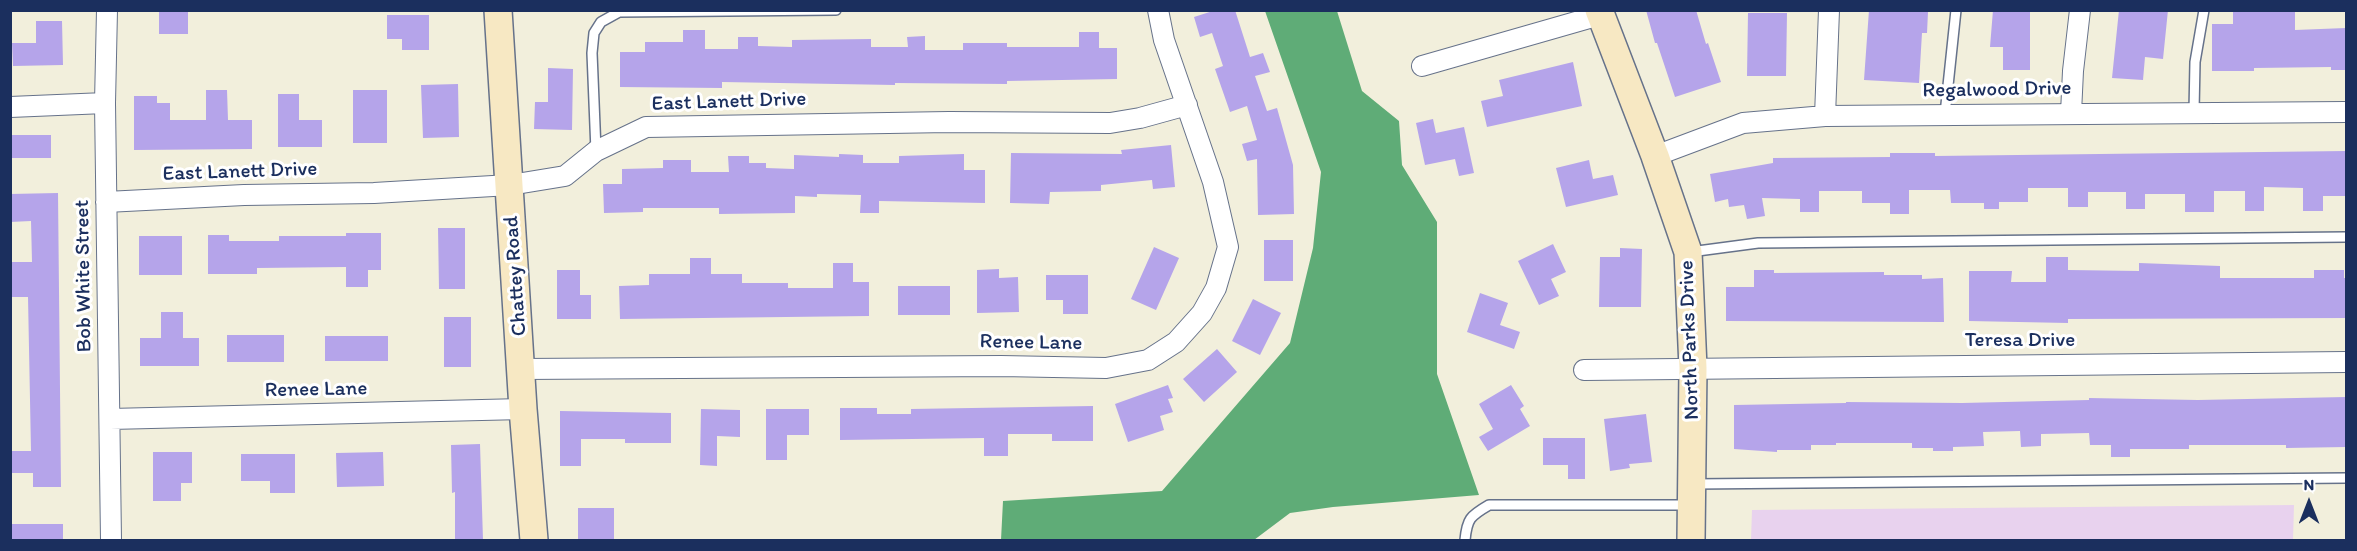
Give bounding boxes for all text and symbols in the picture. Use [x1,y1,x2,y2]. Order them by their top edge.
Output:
street label: Regalwood Drive [1922,76,2072,104]
street label: East Lanett Drive [651,87,807,117]
street label: East Lanett Drive [162,157,318,187]
street label: Bob White Street [70,199,98,353]
street label: Chattey Road [499,215,533,337]
street label: North Parks Drive [1675,260,1705,420]
street label: Teresa Drive [1965,328,2075,354]
street label: Renee Lane [979,330,1083,356]
street label: Renee Lane [264,377,368,403]
north arrow [2279,473,2339,533]
text: N [2304,475,2314,494]

